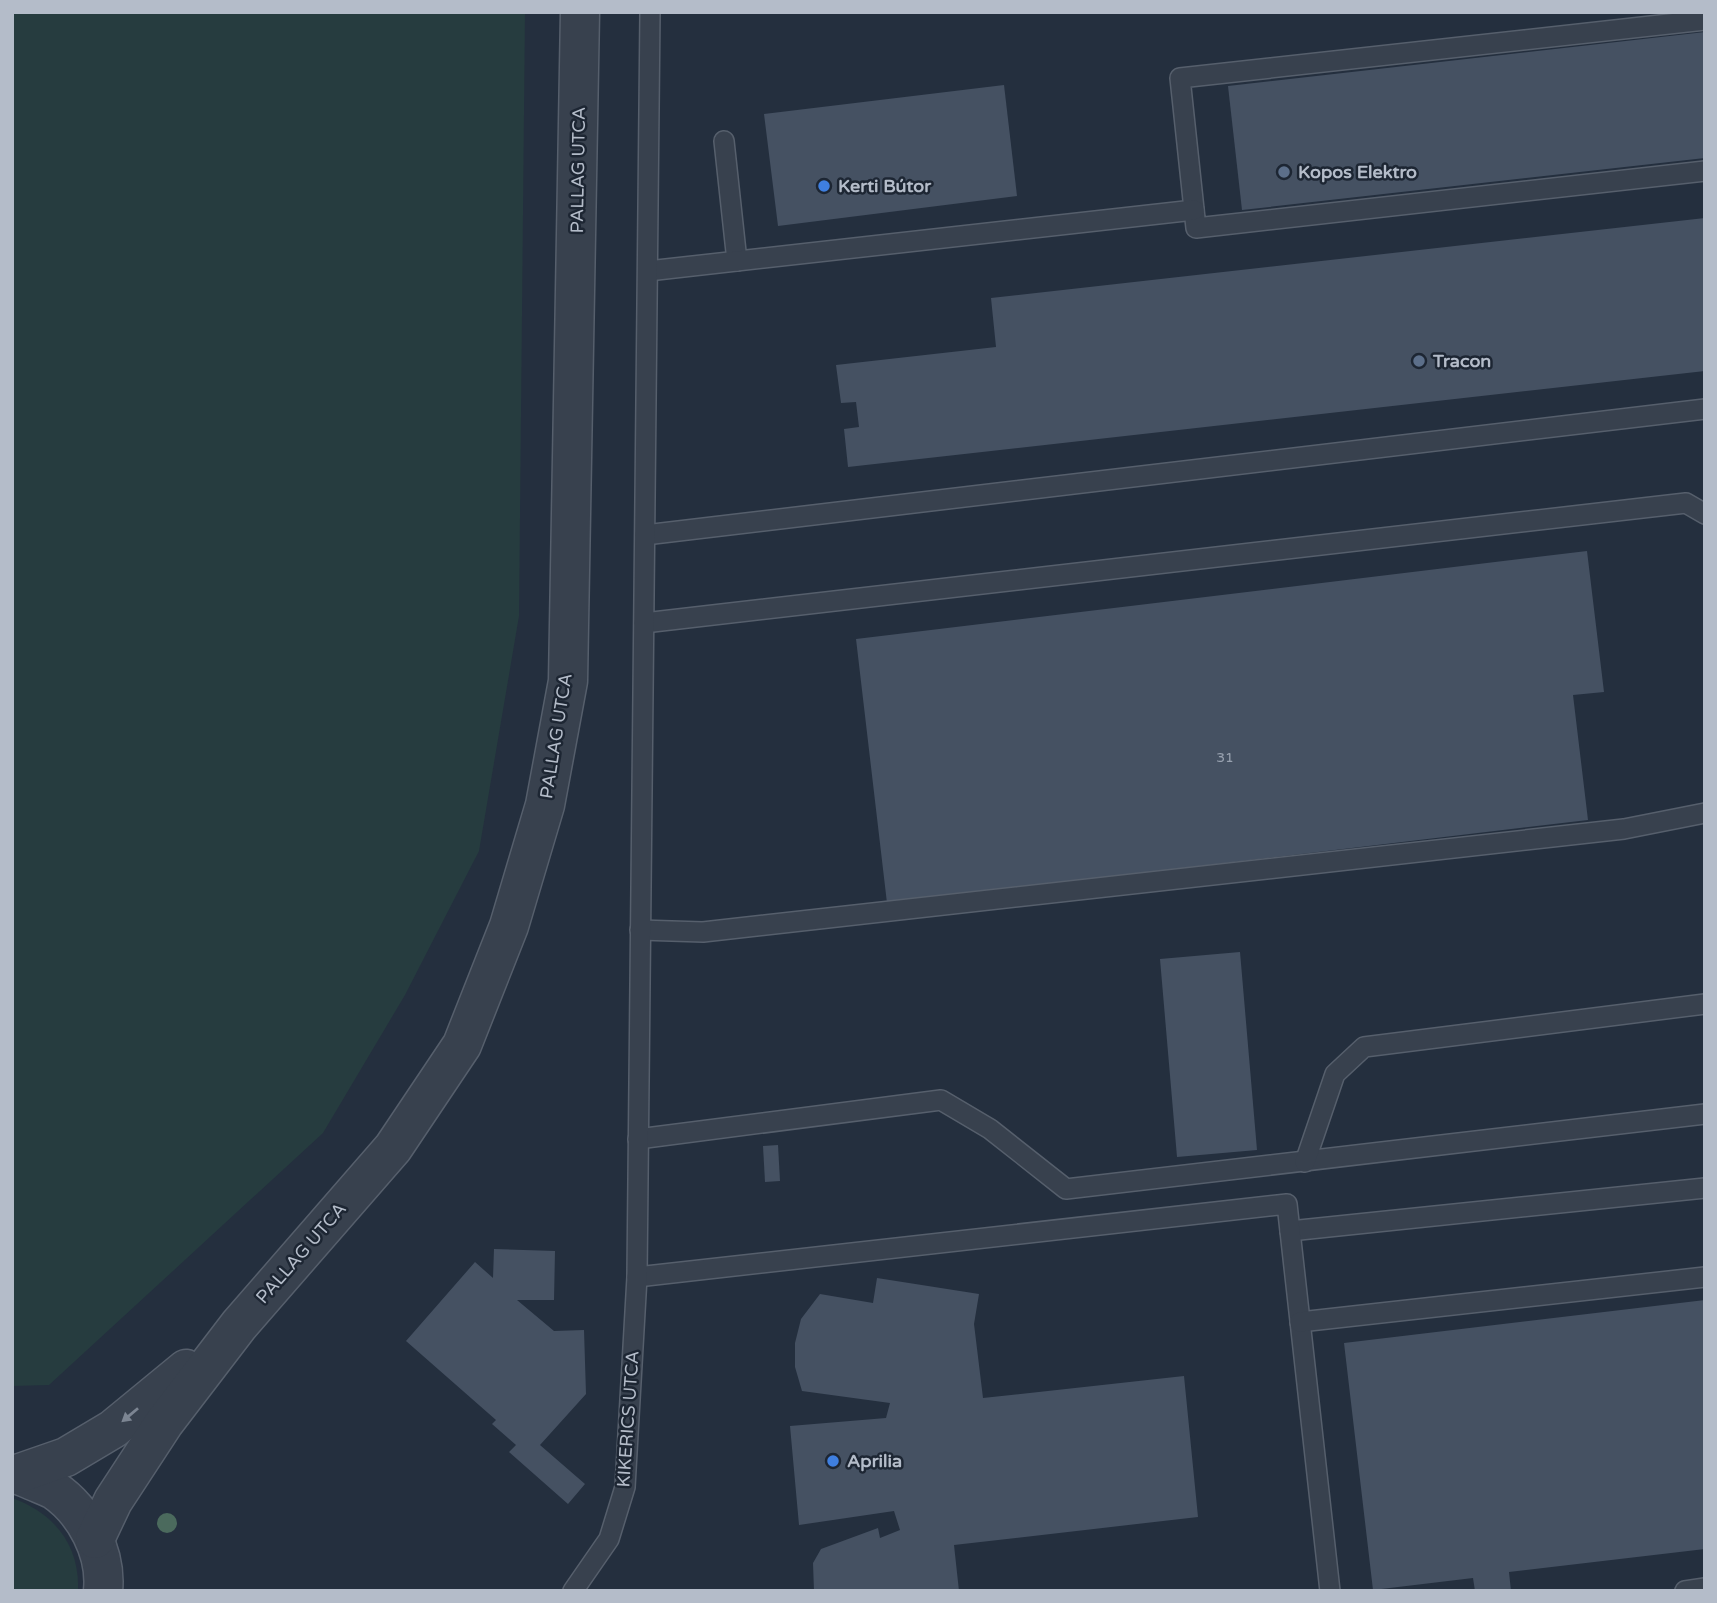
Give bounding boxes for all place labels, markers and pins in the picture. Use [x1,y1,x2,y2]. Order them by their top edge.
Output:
place label: Kopos Elektro [1298,161,1417,183]
marker: Kopos Elektro [1276,164,1292,180]
place label: Kerti Bútor [838,175,932,197]
marker: Kerti Bútor [816,178,832,194]
place label: Tracon [1432,350,1491,372]
marker: Tracon [1411,353,1427,369]
place label: Aprilia [847,1450,902,1472]
marker: Aprilia [825,1453,841,1469]

